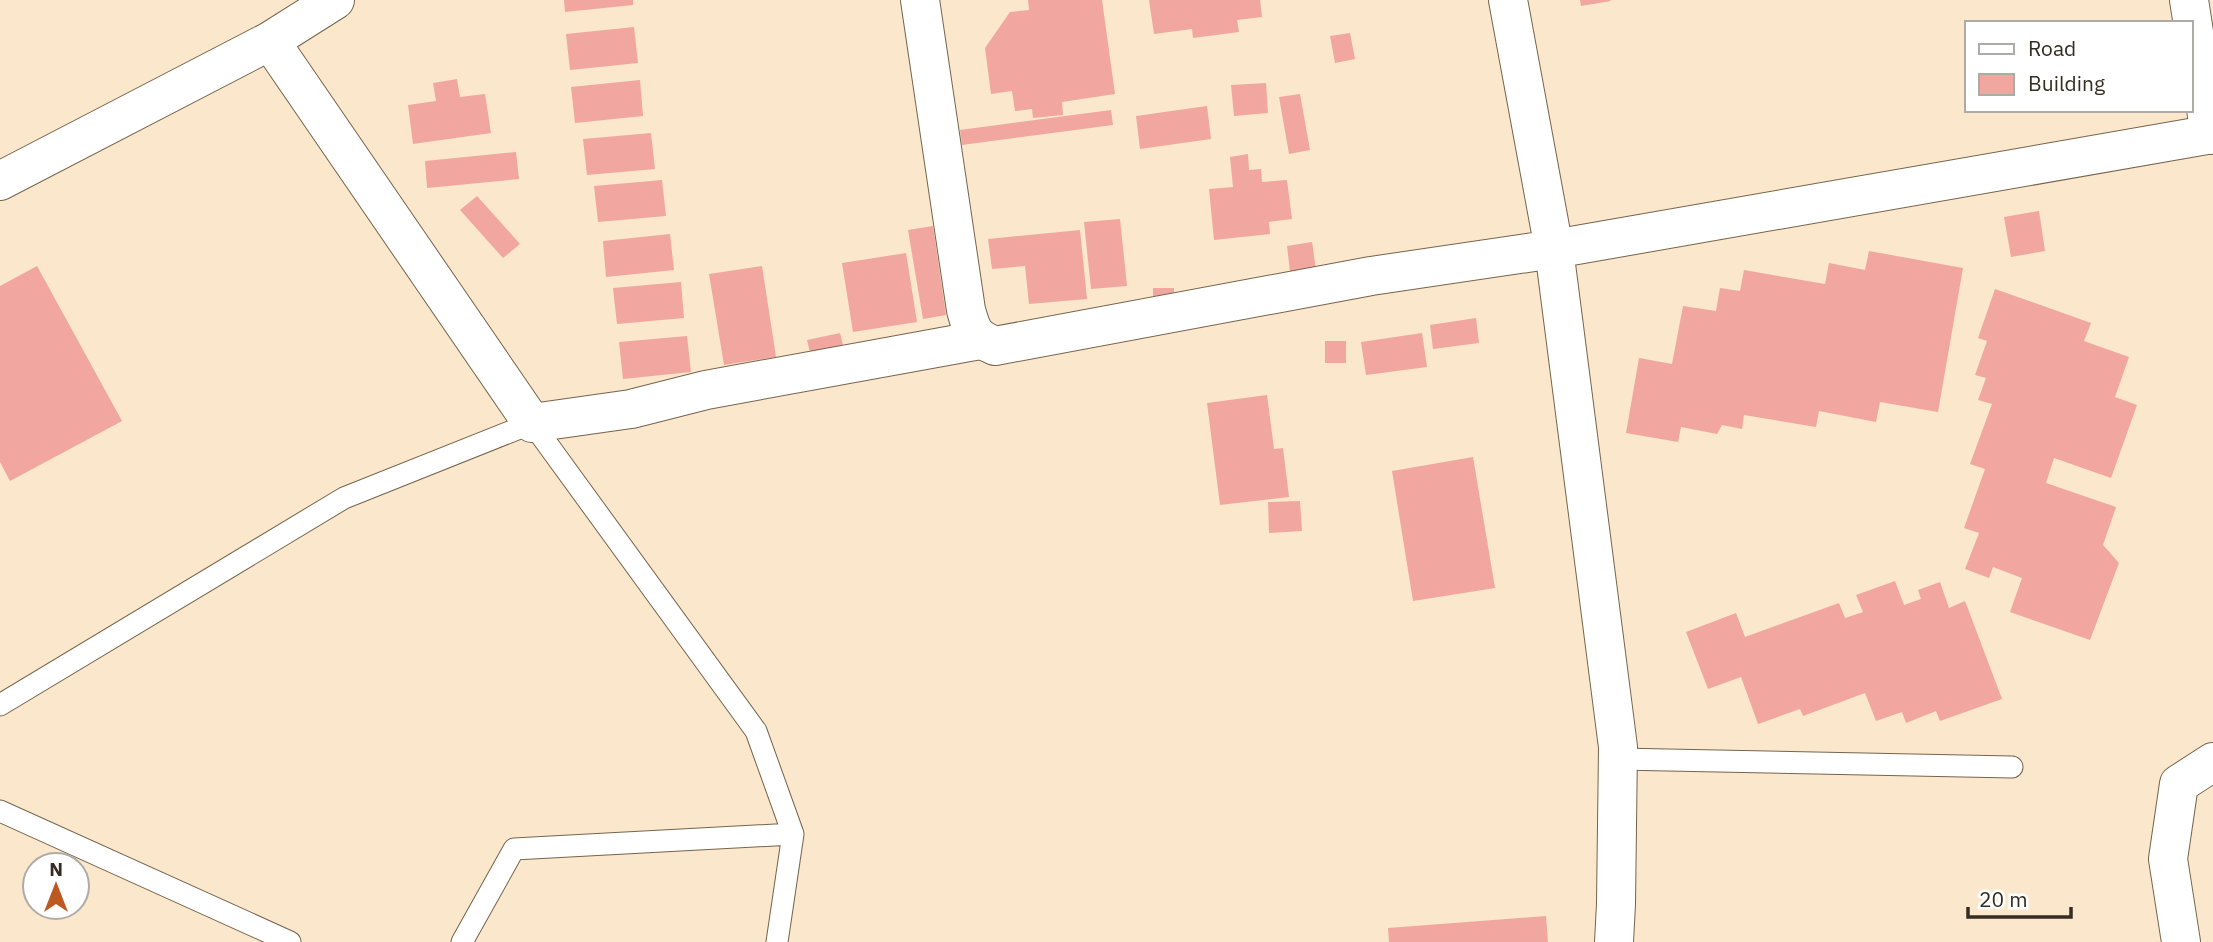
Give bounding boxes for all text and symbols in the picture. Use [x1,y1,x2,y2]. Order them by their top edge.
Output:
legend [1965,21,2192,112]
text: Road [2028,34,2076,62]
text: Building [2028,69,2105,97]
north arrow [21,851,91,921]
text: N [49,857,63,881]
scale bar [1968,876,2071,920]
text: 20 m [1979,885,2028,913]

